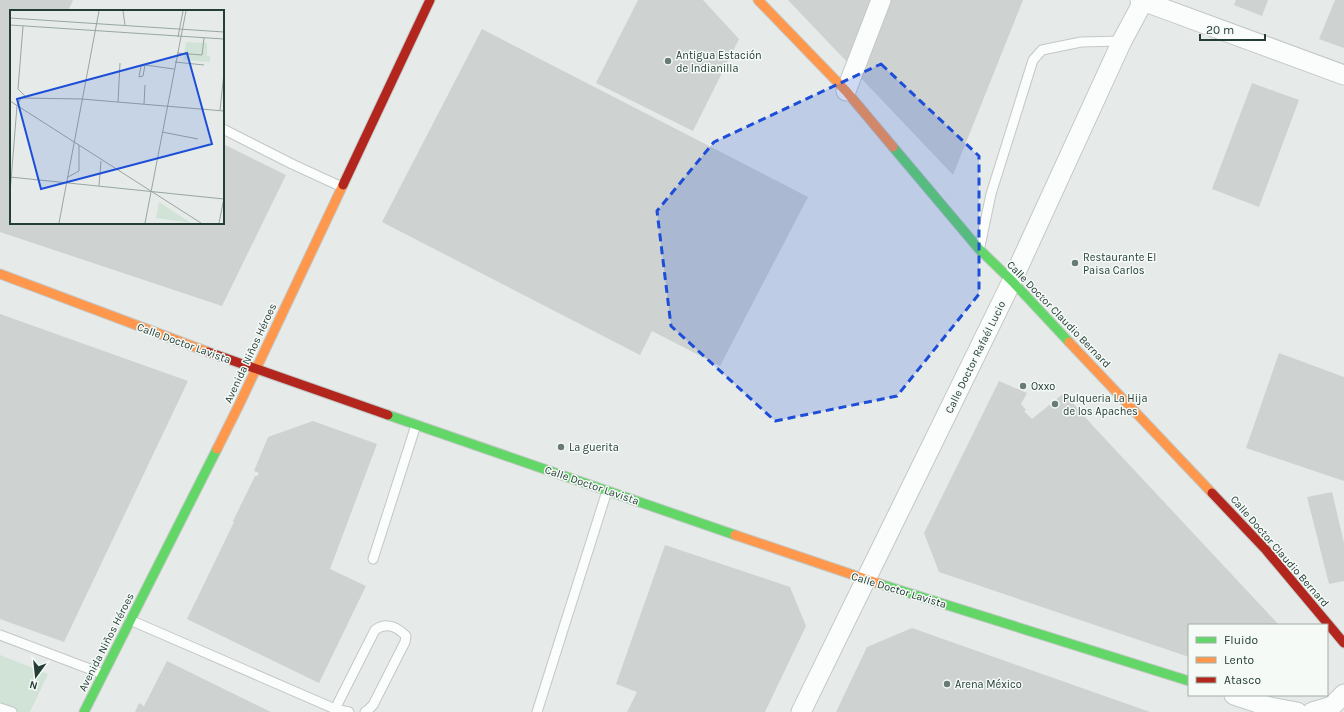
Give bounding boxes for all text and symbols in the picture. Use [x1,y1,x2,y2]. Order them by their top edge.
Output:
inset map [10,10,224,224]
scale bar [1200,16,1265,42]
text: 20 m [1206,23,1234,37]
place label: Antigua Estación de Indianilla [676,49,762,75]
marker: Antigua Estación de Indianilla [663,56,673,66]
place label: Restaurante El Paisa Carlos [1083,251,1156,277]
street label: Calle Doctor Claudio Bernard [1004,258,1113,370]
marker: Restaurante El Paisa Carlos [1070,258,1080,268]
street label: Calle Doctor Rafaél Lucio [943,299,1008,416]
street label: Avenida Niños Héroes [222,301,279,405]
street label: Calle Doctor Lavista [135,320,233,366]
place label: Oxxo [1031,380,1055,393]
marker: Oxxo [1018,381,1028,391]
place label: Pulqueria La Hija de los Apaches [1063,392,1147,418]
marker: Pulqueria La Hija de los Apaches [1050,399,1060,409]
place label: La guerita [569,441,619,454]
marker: La guerita [556,442,566,452]
street label: Calle Doctor Lavista [543,463,641,508]
street label: Calle Doctor Claudio Bernard [1228,493,1332,610]
street label: Calle Doctor Lavista [850,570,948,611]
street label: Avenida Niños Héroes [76,591,137,694]
legend [1188,624,1328,696]
text: Fluido [1224,633,1258,647]
text: Lento [1224,653,1254,667]
north arrow [16,656,56,696]
text: Atasco [1224,673,1261,687]
text: N [28,678,39,692]
place label: Arena México [955,678,1022,691]
marker: Arena México [942,679,952,689]

